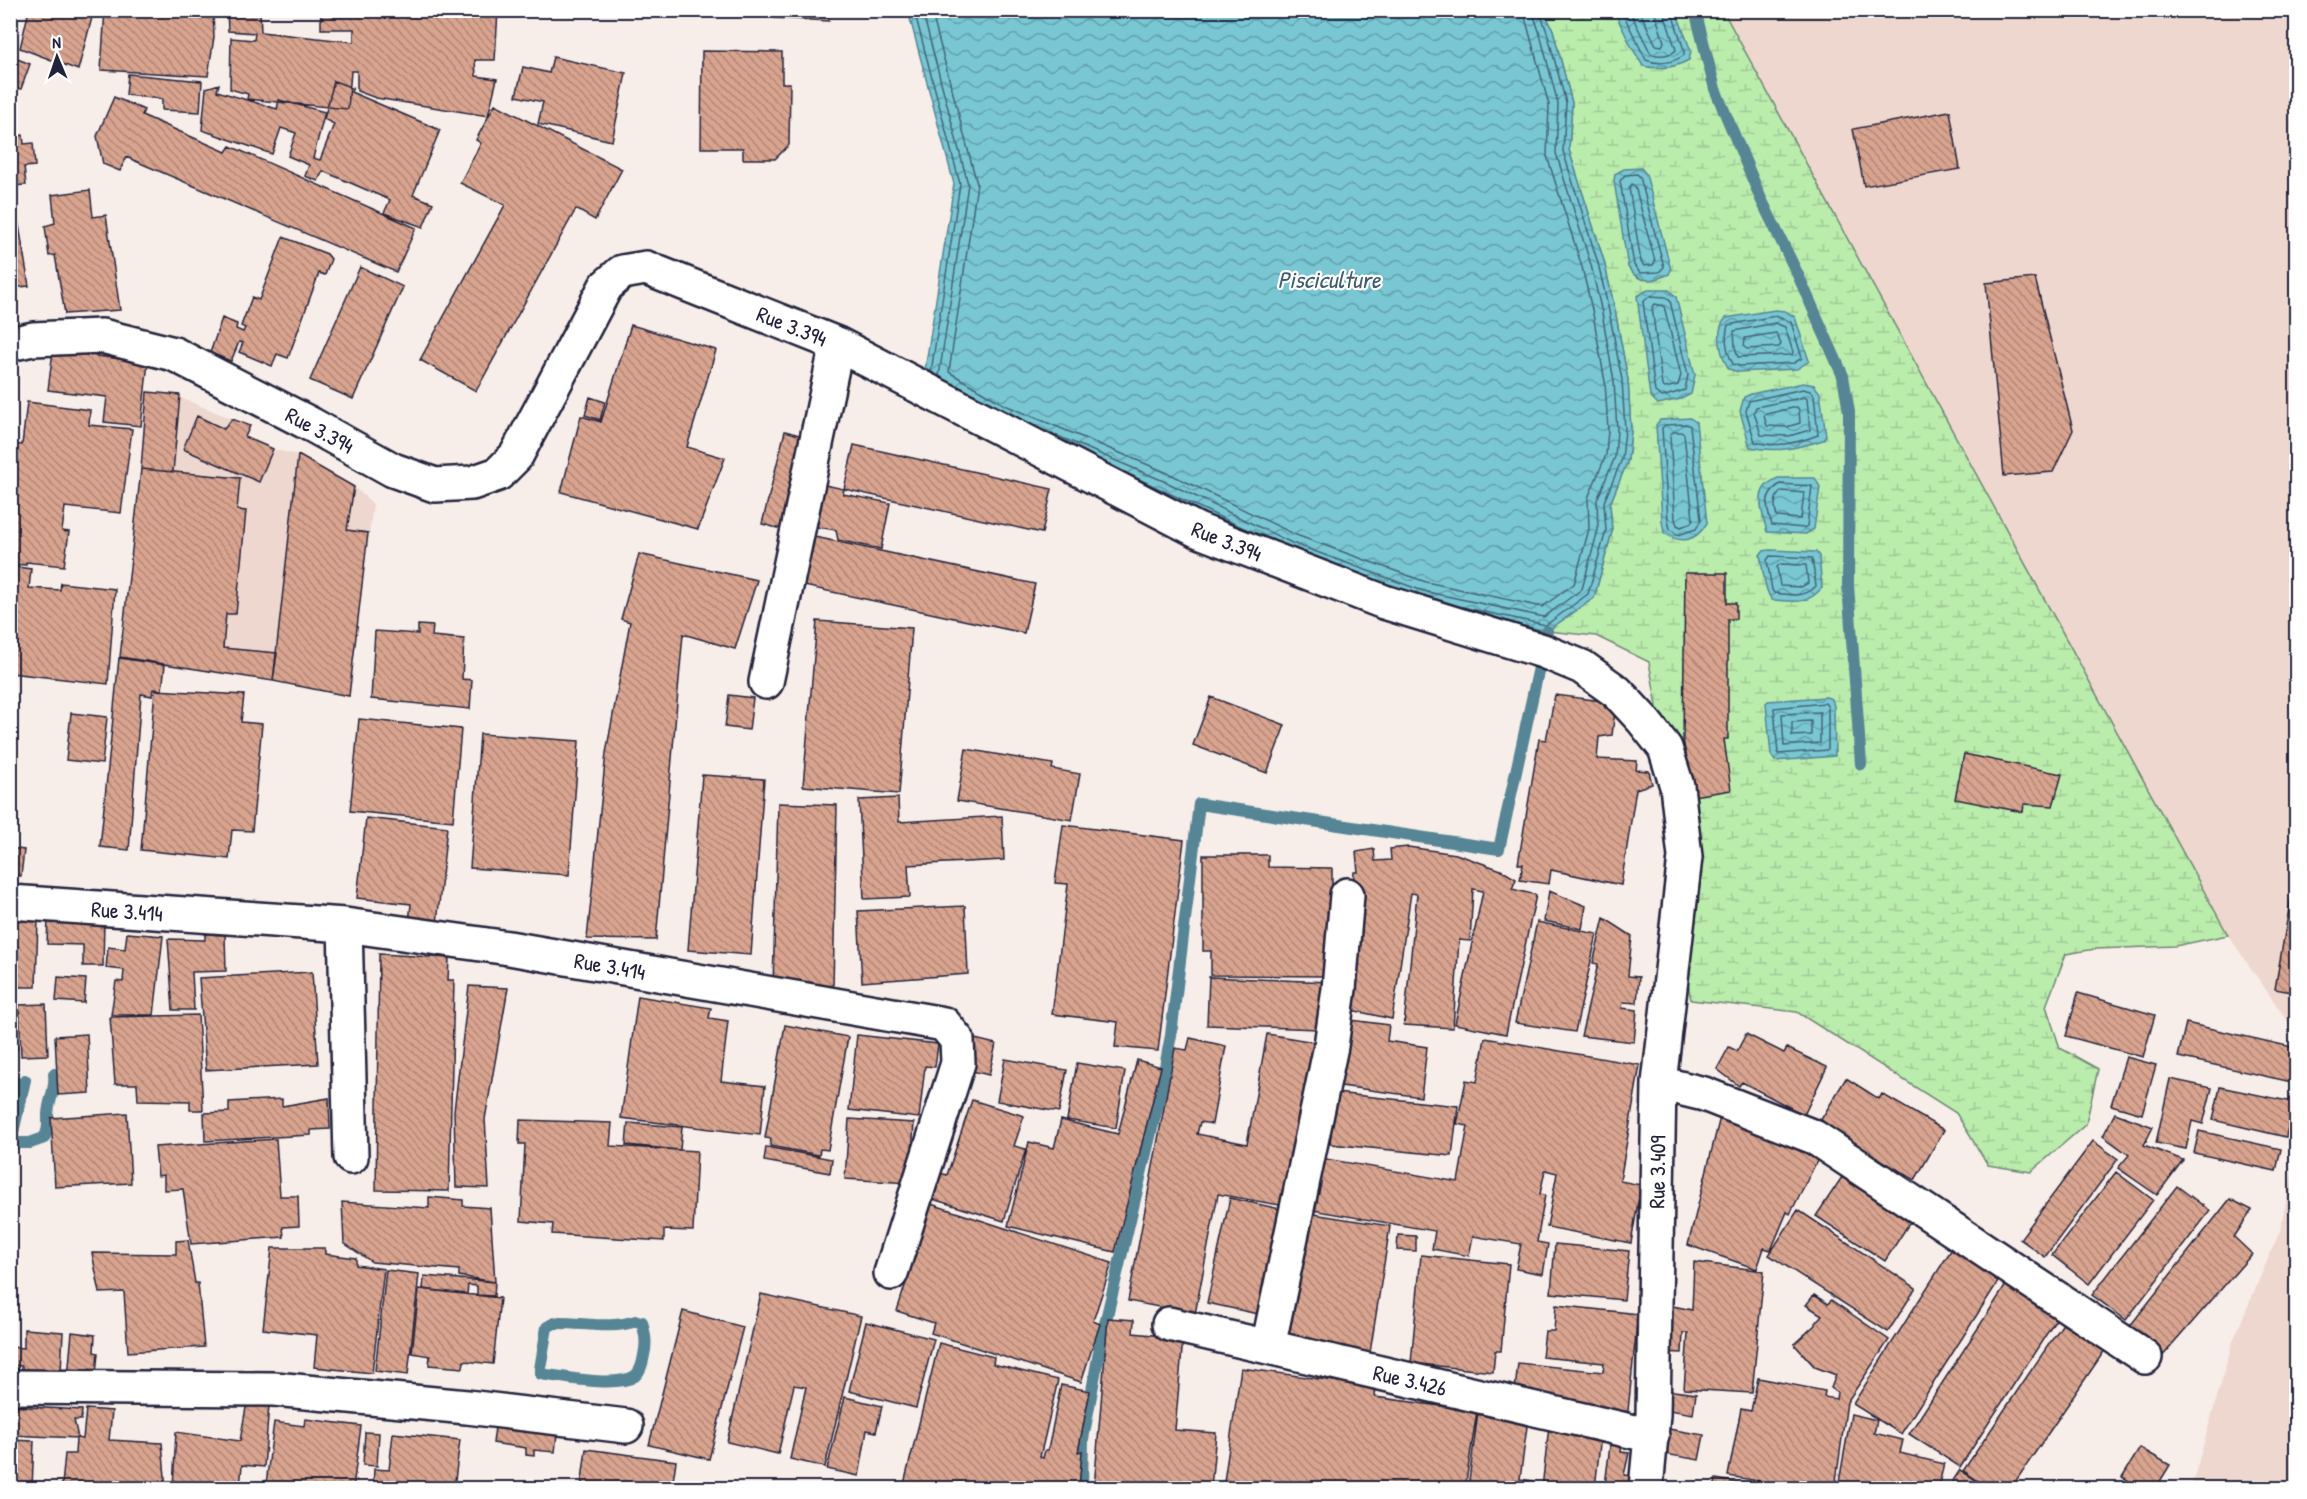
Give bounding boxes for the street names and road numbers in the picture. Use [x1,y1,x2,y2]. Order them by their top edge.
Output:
street label: Rue 3.394 [752,298,832,354]
street label: Rue 3.394 [281,400,359,460]
street label: Rue 3.394 [1187,513,1267,569]
street label: Rue 3.414 [90,894,164,928]
street label: Rue 3.414 [572,945,648,987]
street label: Rue 3.409 [1641,1135,1673,1209]
street label: Rue 3.426 [1370,1357,1450,1403]

